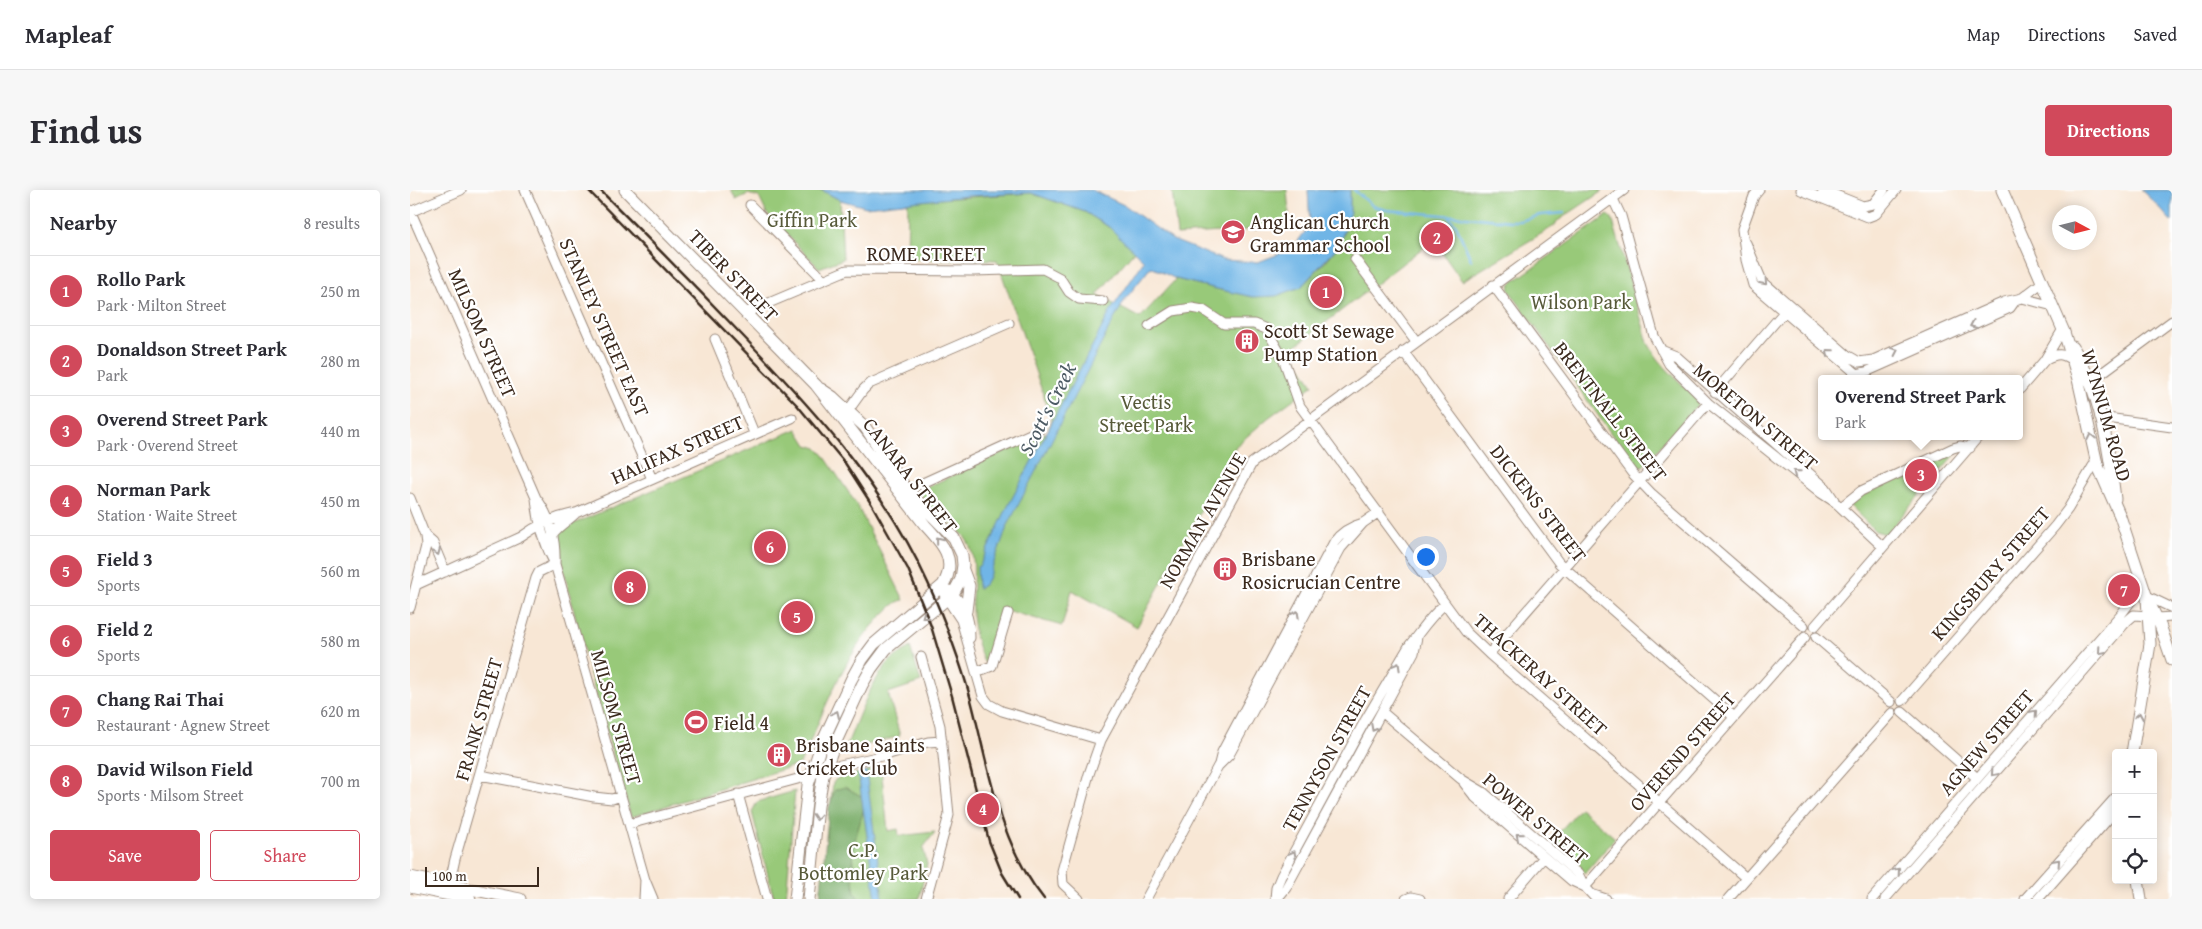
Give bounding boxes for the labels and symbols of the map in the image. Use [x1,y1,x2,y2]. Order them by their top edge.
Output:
park label: Giffin Park [767,205,858,234]
north arrow [2052,205,2097,250]
place label: Anglican Church Grammar School [1250,207,1390,259]
school or university icon: Anglican Church Grammar School [1220,219,1246,245]
pin: 2 [1421,219,1453,257]
street label: TIBER STREET [682,222,786,328]
street label: STANLEY STREET EAST [553,233,657,421]
street label: ROME STREET [867,239,985,268]
street label: MILSOM STREET [441,264,525,402]
pin: 1 [1310,273,1342,311]
one-way arrow [1759,276,1768,285]
park label: Wilson Park [1531,287,1632,316]
place label: Scott St Sewage Pump Station [1264,316,1394,368]
one-way arrow [1969,319,1978,329]
building icon: Scott St Sewage Pump Station [1234,328,1260,354]
street label: BRENTNALL STREET [1547,335,1675,487]
street label: WYNNUM ROAD [2074,345,2140,485]
one-way arrow [1889,347,1898,357]
one-way arrow [1825,349,1834,358]
street label: MORETON STREET [1687,355,1825,477]
water label: Scott's Creek [1010,357,1084,461]
park label: Vectis Street Park [1099,387,1194,439]
street label: HALIFAX STREET [606,407,748,491]
street label: CANARA STREET [857,411,965,539]
one-way arrow [2086,433,2096,442]
street label: DICKENS STREET [1484,438,1594,568]
street label: NORMAN AVENUE [1151,447,1253,593]
pin: 3 [1905,456,1937,494]
one-way arrow [1793,471,1802,479]
street label: KINGSBURY STREET [1924,500,2056,646]
pin: 6 [754,528,786,566]
one-way arrow [935,537,944,546]
place label: Brisbane Rosicrucian Centre [1242,544,1401,596]
your location [1413,544,1439,570]
one-way arrow [431,547,442,556]
building icon: Brisbane Rosicrucian Centre [1212,556,1238,582]
pin: 8 [614,568,646,606]
pin: 7 [2108,571,2140,609]
pin: 5 [781,598,813,636]
street label: THACKERAY STREET [1468,606,1614,742]
one-way arrow [1290,610,1300,619]
one-way arrow [922,611,931,619]
one-way arrow [2098,645,2107,654]
street label: MILSOM STREET [584,646,650,788]
street label: FRANK STREET [447,654,509,784]
one-way arrow [1391,663,1401,672]
street label: TENNYSON STREET [1274,680,1378,836]
street label: AGNEW STREET [1932,683,2040,801]
street label: OVEREND STREET [1622,685,1742,817]
place label: Field 4 [714,708,769,737]
sports icon: Field 4 [683,709,709,735]
one-way arrow [829,710,840,719]
one-way arrow [2029,710,2038,719]
one-way arrow [2133,712,2143,720]
one-way arrow [1370,723,1380,732]
place label: Brisbane Saints Cricket Club [796,730,925,782]
building icon: Brisbane Saints Cricket Club [766,742,792,768]
street label: POWER STREET [1477,765,1595,871]
one-way arrow [1991,768,2000,777]
pin: 4 [967,790,999,828]
one-way arrow [812,813,823,821]
one-way arrow [1516,833,1525,842]
park label: C.P. Bottomley Park [798,835,929,887]
one-way arrow [1287,851,1297,860]
one-way arrow [2052,859,2061,868]
scale bar [425,864,539,887]
one-way arrow [1891,867,1900,876]

